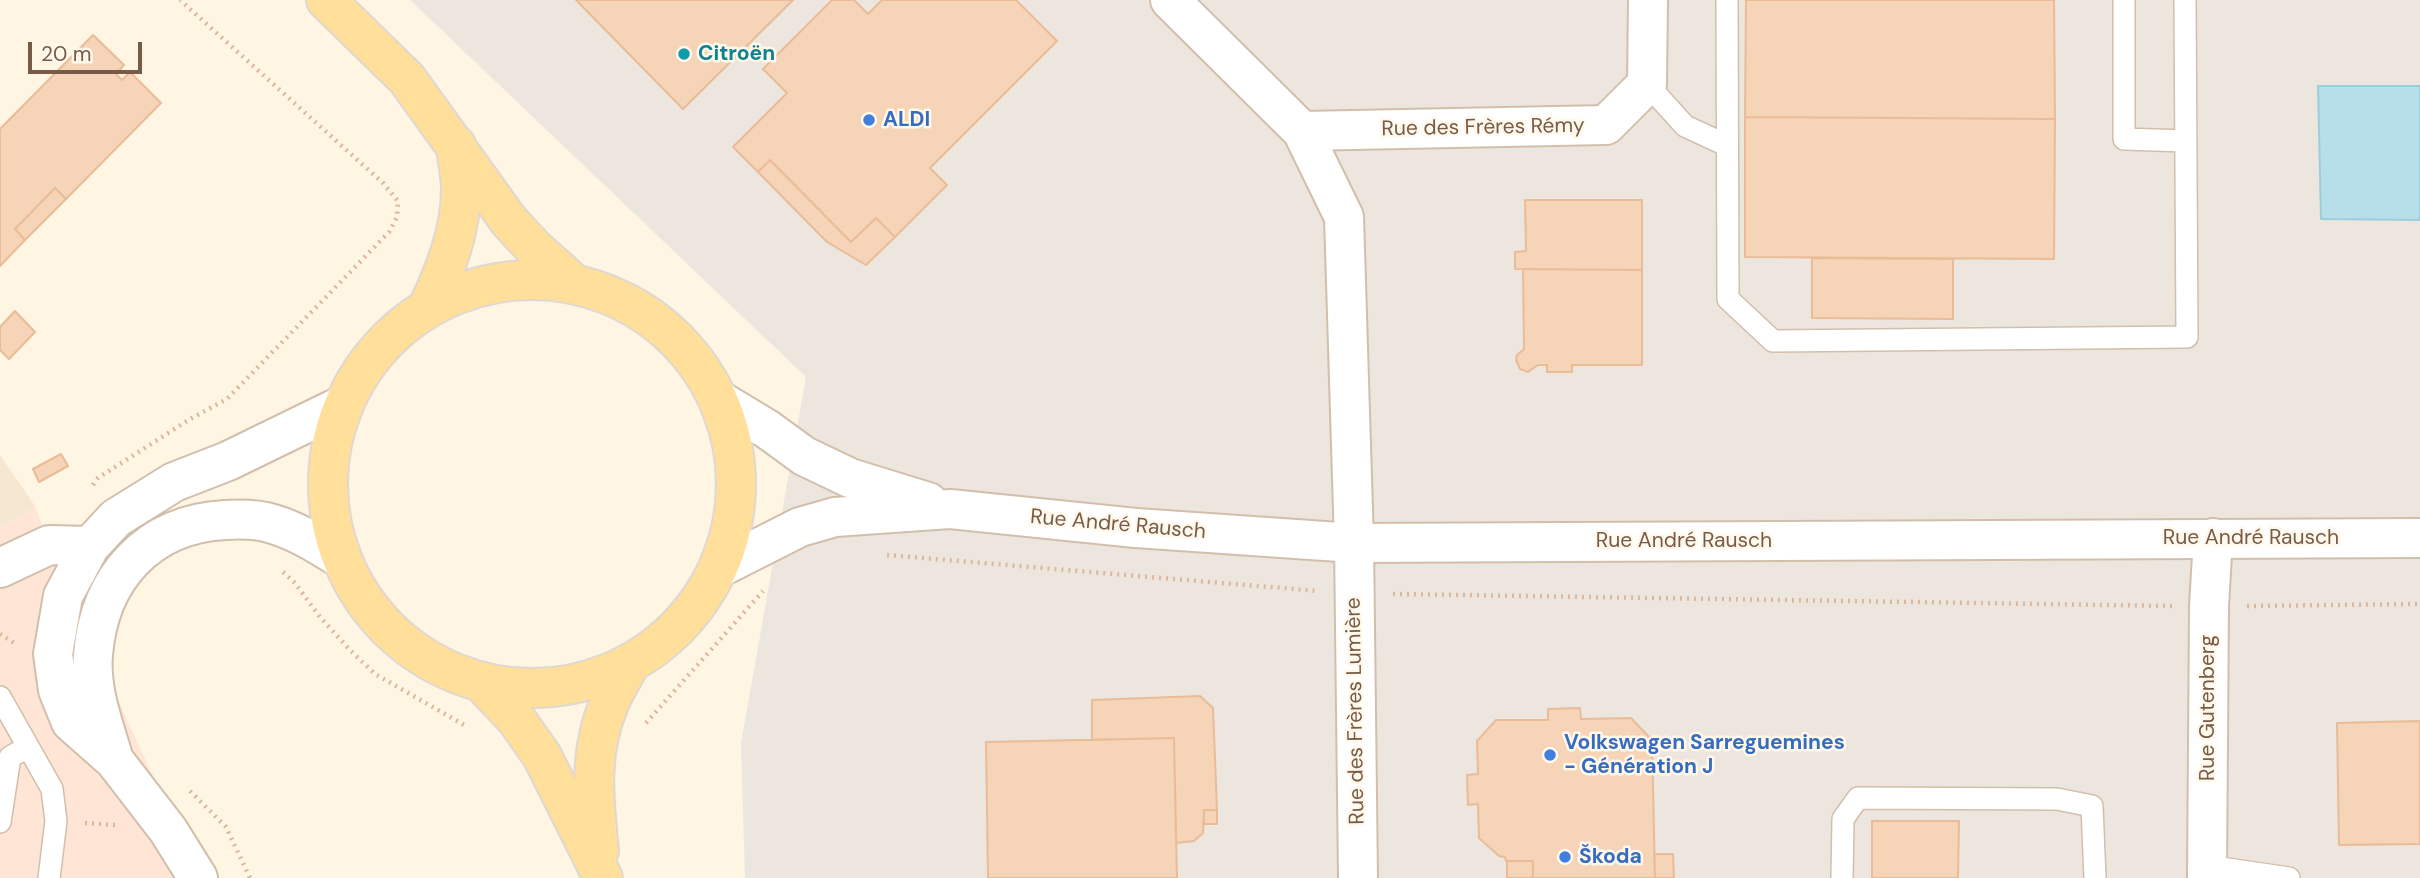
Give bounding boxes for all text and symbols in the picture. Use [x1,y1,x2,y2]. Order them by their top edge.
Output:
scale bar [32,28,145,72]
text: 20 m [41,40,92,68]
place label: Citroën [698,41,775,67]
marker: Citroën [676,46,692,62]
place label: ALDI [883,107,930,133]
marker: ALDI [861,112,877,128]
street label: Rue des Frères Rémy [1381,114,1585,142]
street label: Rue André Rausch [1029,505,1207,545]
street label: Rue André Rausch [2163,525,2339,551]
street label: Rue André Rausch [1596,528,1772,554]
street label: Rue des Frères Lumière [1341,597,1371,825]
street label: Rue Gutenberg [2195,635,2221,781]
place label: Volkswagen Sarreguemines - Génération J [1564,730,1845,780]
marker: Volkswagen Sarreguemines - Génération J [1542,747,1558,763]
place label: Škoda [1579,844,1642,870]
marker: Škoda [1557,849,1573,865]

